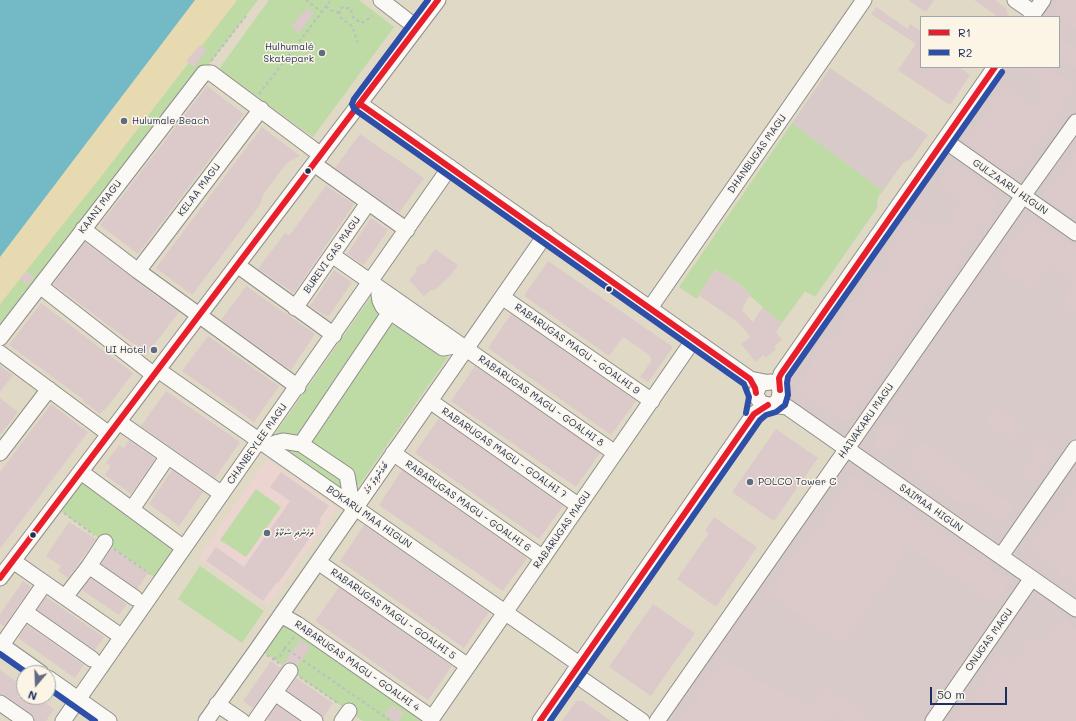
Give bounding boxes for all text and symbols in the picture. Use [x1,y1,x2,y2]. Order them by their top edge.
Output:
legend [920,16,1060,68]
text: R1 [958,24,971,40]
place label: Hulhumalé Skatepark [264,41,314,64]
text: R2 [958,44,972,60]
marker: Hulhumalé Skatepark [317,48,327,58]
street label: DHANBUGAS MAGU [725,112,789,196]
place label: Hulumale Beach [132,115,209,127]
marker: Hulumale Beach [119,116,129,126]
street label: GULZAARU HIGUN [970,157,1050,217]
street label: KELAA MAGU [175,161,223,219]
unlabelled marker [303,166,313,176]
street label: KAANI MAGU [76,178,124,236]
street label: BUREVI GAS MAGU [301,214,363,296]
unlabelled marker [604,284,614,294]
street label: RABARUGAS MAGU - GOALHI 9 [512,301,642,397]
place label: UI Hotel [106,344,146,356]
marker: UI Hotel [149,345,159,355]
street label: RABARUGAS MAGU - GOALHI 8 [476,353,606,449]
street label: HAIVAKARU MAGU [836,381,896,461]
street label: CHANBEYLEE MAGU [225,401,289,487]
street label: RABARUGAS MAGU - GOALHI 7 [439,405,569,501]
street label: RABARUGAS MAGU - GOALHI 6 [403,458,533,554]
street label: ބޯގަންވިލާ މަގު [361,460,391,496]
place label: POLCO Tower C [758,476,836,488]
marker: POLCO Tower C [745,477,755,487]
street label: SAIMAA HIGUN [897,482,965,534]
street label: BOKARU MAA HIGUN [324,483,414,551]
street label: RABARUGAS MAGU [531,489,593,571]
place label: ރެހެންދި ސްކޫލް [275,527,314,539]
marker: ރެހެންދި ސްކޫލް [262,528,272,538]
unlabelled marker [28,530,38,540]
street label: RABARUGAS MAGU - GOALHI 5 [328,566,458,662]
street label: ONUGAS MAGU [963,606,1015,674]
street label: RABARUGAS MAGU - GOALHI 4 [292,618,422,714]
north arrow [16,665,56,705]
scale bar [932,679,1009,705]
text: 50 m [937,686,965,702]
text: N [26,687,39,704]

